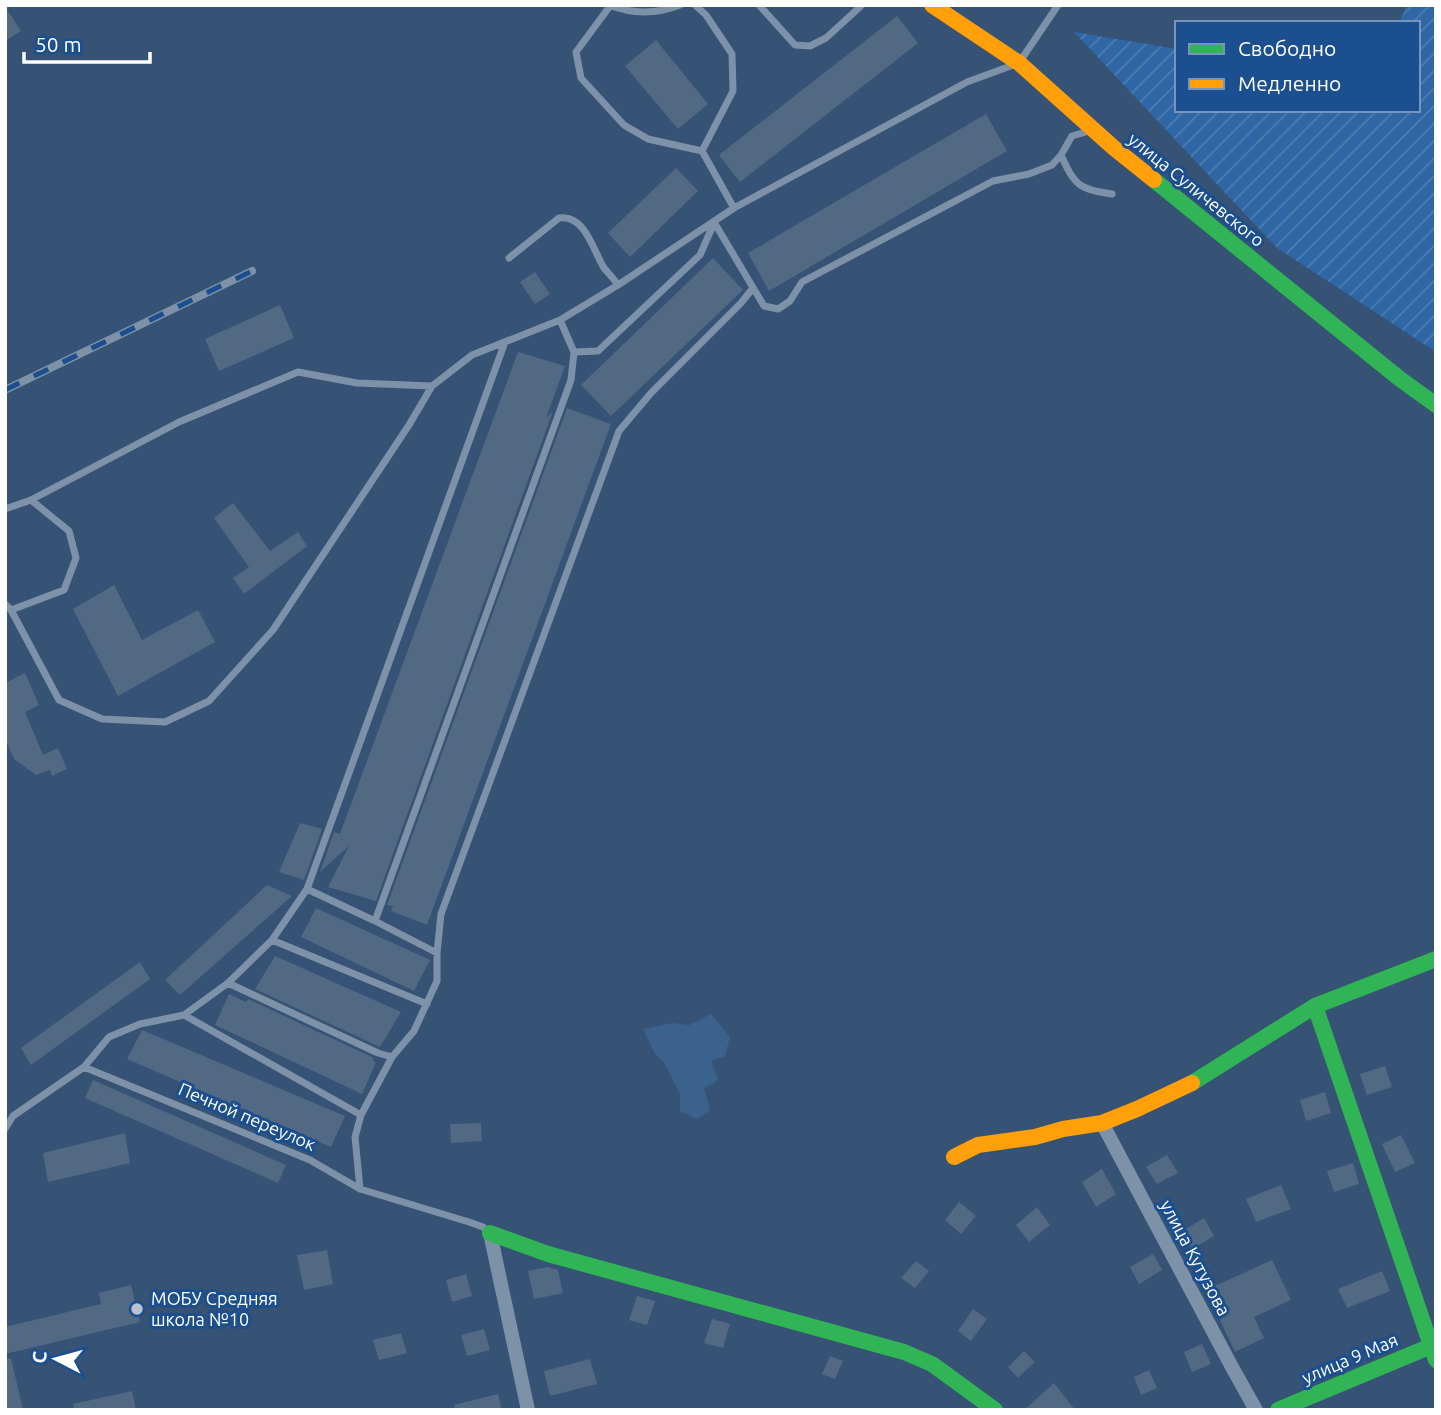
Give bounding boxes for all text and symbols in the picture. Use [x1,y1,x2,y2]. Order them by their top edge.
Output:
scale bar [24,21,150,65]
legend [1175,21,1420,112]
text: 50 m [35,32,82,56]
text: Свободно [1238,36,1336,60]
text: Медленно [1238,71,1341,95]
street label: улица Суличевского [1125,128,1269,250]
street label: Печной переулок [176,1078,319,1154]
street label: улица Кутузова [1157,1196,1235,1319]
place label: МОБУ Средняя школа №10 [151,1288,278,1329]
marker: МОБУ Средняя школа №10 [129,1301,145,1317]
north arrow [21,1324,91,1394]
street label: улица 9 Мая [1299,1329,1401,1387]
text: С [28,1350,51,1364]

